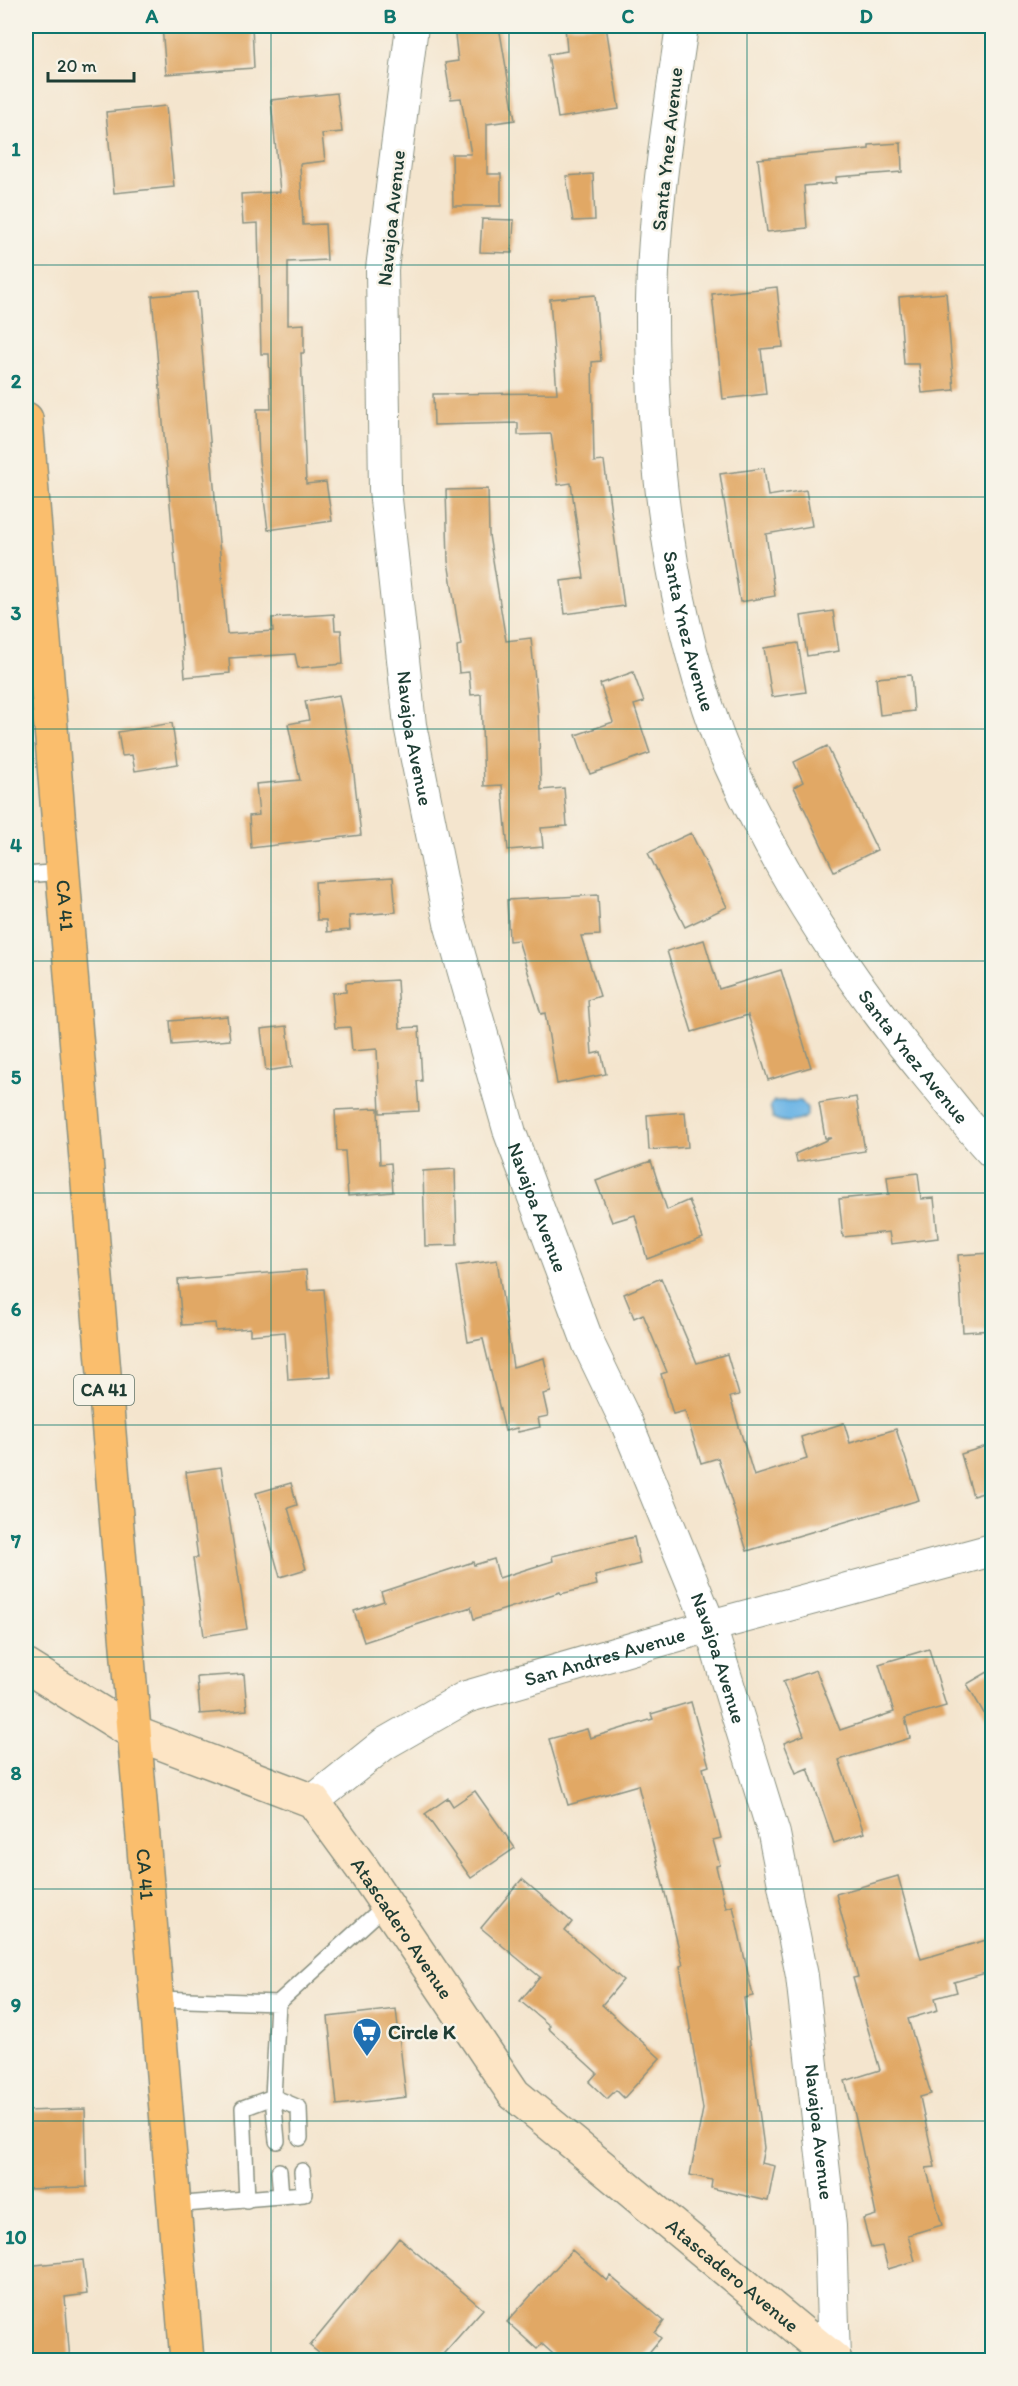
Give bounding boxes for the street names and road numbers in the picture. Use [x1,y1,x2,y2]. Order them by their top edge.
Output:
street label: Santa Ynez Avenue [646,66,688,232]
street label: Navajoa Avenue [372,149,410,287]
street label: Santa Ynez Avenue [658,549,720,714]
street label: Navajoa Avenue [392,670,438,808]
street label: CA 41 [51,879,79,932]
street label: Santa Ynez Avenue [853,985,974,1128]
street label: Navajoa Avenue [503,1139,573,1276]
road number: CA 41 [74,1375,134,1405]
street label: Navajoa Avenue [686,1589,751,1726]
street label: San Andres Avenue [521,1622,688,1691]
street label: CA 41 [131,1847,160,1901]
street label: Atascadero Avenue [346,1853,458,2004]
street label: Navajoa Avenue [800,2063,839,2201]
street label: Atascadero Avenue [661,2213,804,2337]

